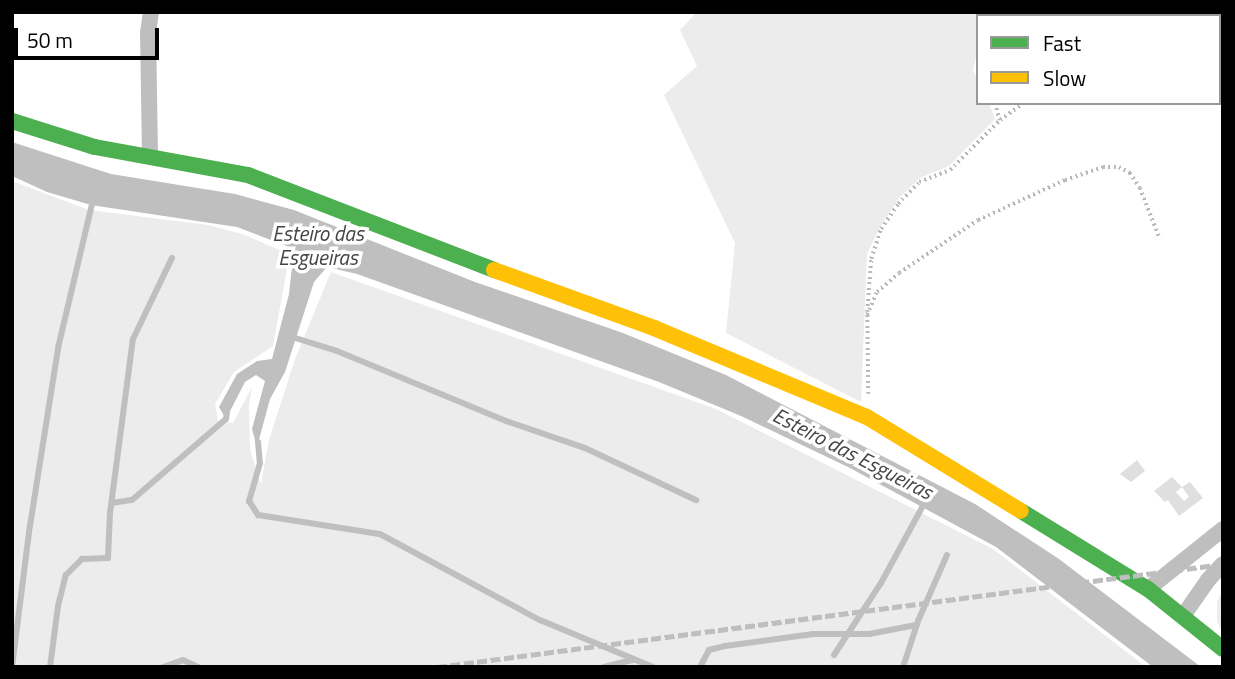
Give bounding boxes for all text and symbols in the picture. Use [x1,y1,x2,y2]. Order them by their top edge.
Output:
scale bar [18,14,163,58]
legend [976,14,1221,105]
text: 50 m [27,24,73,56]
text: Fast [1043,27,1081,59]
text: Slow [1043,62,1086,94]
water label: Esteiro das Esgueiras [272,220,364,270]
water label: Esteiro das Esgueiras [769,402,937,504]

